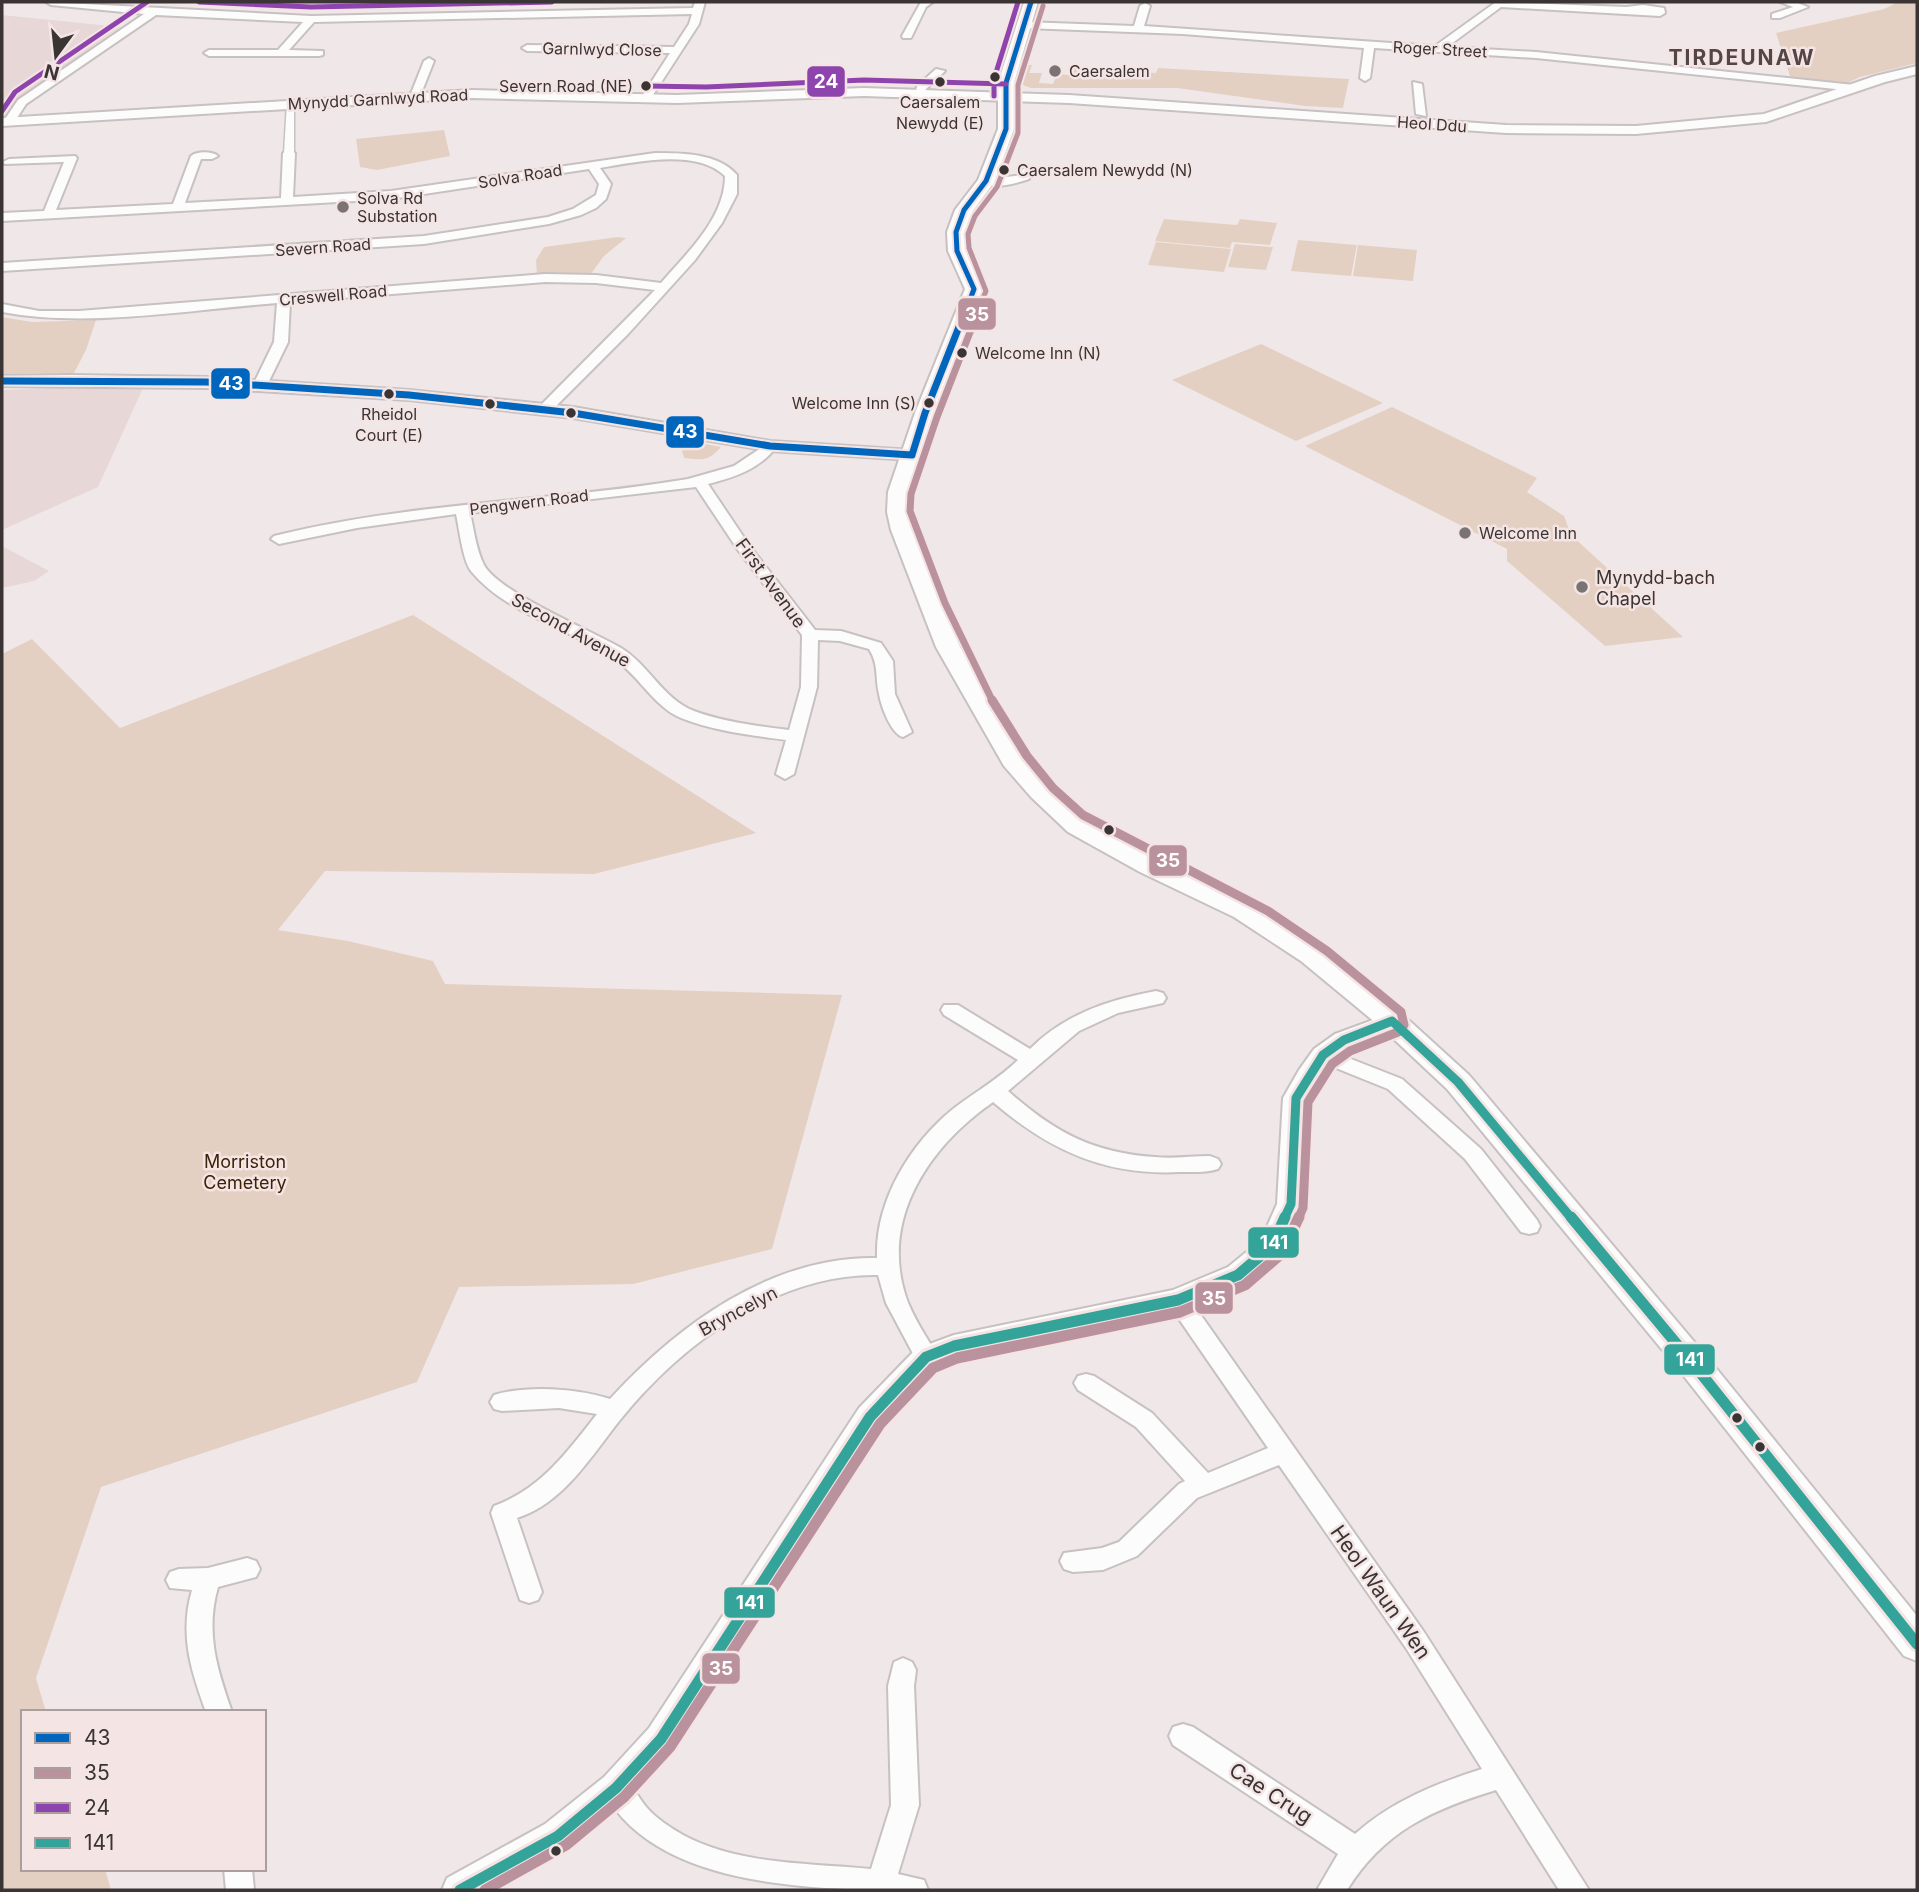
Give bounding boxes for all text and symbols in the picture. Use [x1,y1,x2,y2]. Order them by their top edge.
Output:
north arrow [21,21,91,91]
street label: Roger Street [1392,37,1488,61]
street label: Garnlwyd Close [542,38,662,60]
district label: TIRDEUNAW [1669,45,1815,70]
text: N [42,59,62,85]
place label: Caersalem [1069,61,1150,81]
marker: Caersalem [1047,63,1063,79]
line badge: 24 [806,65,846,98]
text: 24 [814,70,838,93]
unlabelled marker [988,70,1002,84]
marker: Caersalem Newydd (E) [933,75,947,89]
place label: Severn Road (NE) [499,76,633,96]
marker: Severn Road (NE) [639,79,653,93]
street label: Mynydd Garnlwyd Road [287,84,469,114]
place label: Caersalem Newydd (E) [896,92,984,133]
street label: Heol Ddu [1396,112,1468,136]
street label: Solva Road [477,159,563,193]
place label: Caersalem Newydd (N) [1017,160,1193,180]
marker: Caersalem Newydd (N) [997,163,1011,177]
place label: Solva Rd Substation [357,188,437,226]
marker: Solva Rd Substation [335,199,351,215]
street label: Severn Road [274,234,372,260]
street label: Creswell Road [278,280,388,310]
line badge: 35 [957,297,997,331]
text: 35 [965,303,989,326]
place label: Welcome Inn (N) [975,343,1101,363]
marker: Welcome Inn (N) [955,346,969,360]
line badge: 43 [210,367,251,400]
text: 43 [218,372,244,395]
marker: Rheidol Court (E) [382,387,396,401]
place label: Welcome Inn (S) [792,393,916,413]
marker: Welcome Inn (S) [922,396,936,410]
unlabelled marker [483,397,497,411]
place label: Rheidol Court (E) [355,404,423,445]
unlabelled marker [564,406,578,420]
line badge: 43 [665,415,705,449]
text: 43 [672,420,698,443]
street label: Pengwern Road [468,485,590,519]
place label: Welcome Inn [1479,523,1577,543]
marker: Welcome Inn [1457,525,1473,541]
street label: First Avenue [732,534,810,632]
place label: Mynydd-bach Chapel [1596,567,1715,609]
marker: Mynydd-bach Chapel [1574,579,1590,595]
street label: Second Avenue [508,589,634,671]
unlabelled marker [1102,823,1116,837]
line badge: 35 [1148,844,1188,877]
text: 35 [1156,849,1180,872]
park label: Morriston Cemetery [203,1151,287,1193]
line badge: 141 [1247,1226,1300,1259]
text: 141 [1260,1231,1288,1254]
line badge: 35 [1194,1281,1234,1315]
street label: Bryncelyn [695,1282,781,1340]
text: 35 [1202,1287,1226,1310]
line badge: 141 [1663,1343,1716,1376]
text: 141 [1676,1348,1704,1371]
unlabelled marker [1730,1411,1744,1425]
unlabelled marker [1753,1440,1767,1454]
street label: Heol Waun Wen [1325,1520,1437,1664]
line badge: 141 [723,1586,776,1619]
text: 141 [736,1591,764,1614]
line badge: 35 [701,1652,741,1685]
text: 35 [709,1657,733,1680]
legend [21,1710,266,1871]
text: 43 [84,1725,111,1750]
street label: Cae Crug [1225,1757,1317,1829]
text: 35 [84,1760,110,1785]
text: 24 [84,1795,110,1820]
text: 141 [84,1830,114,1855]
unlabelled marker [549,1844,563,1858]

